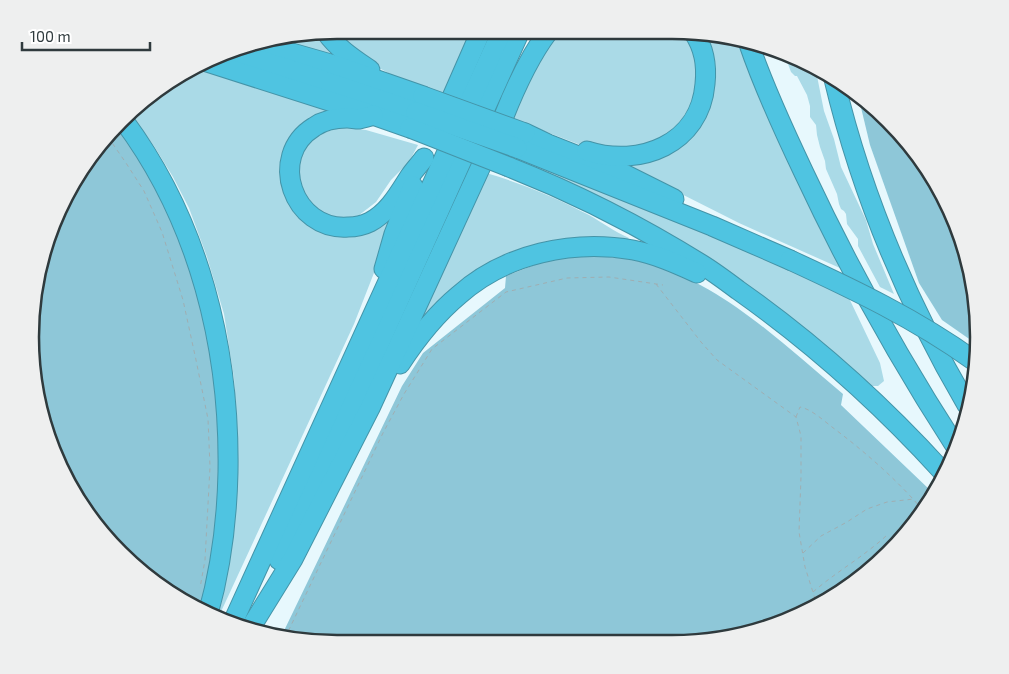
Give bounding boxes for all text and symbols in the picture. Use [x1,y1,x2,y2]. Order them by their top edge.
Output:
scale bar [22,20,150,52]
text: 100 m [30,27,71,45]

